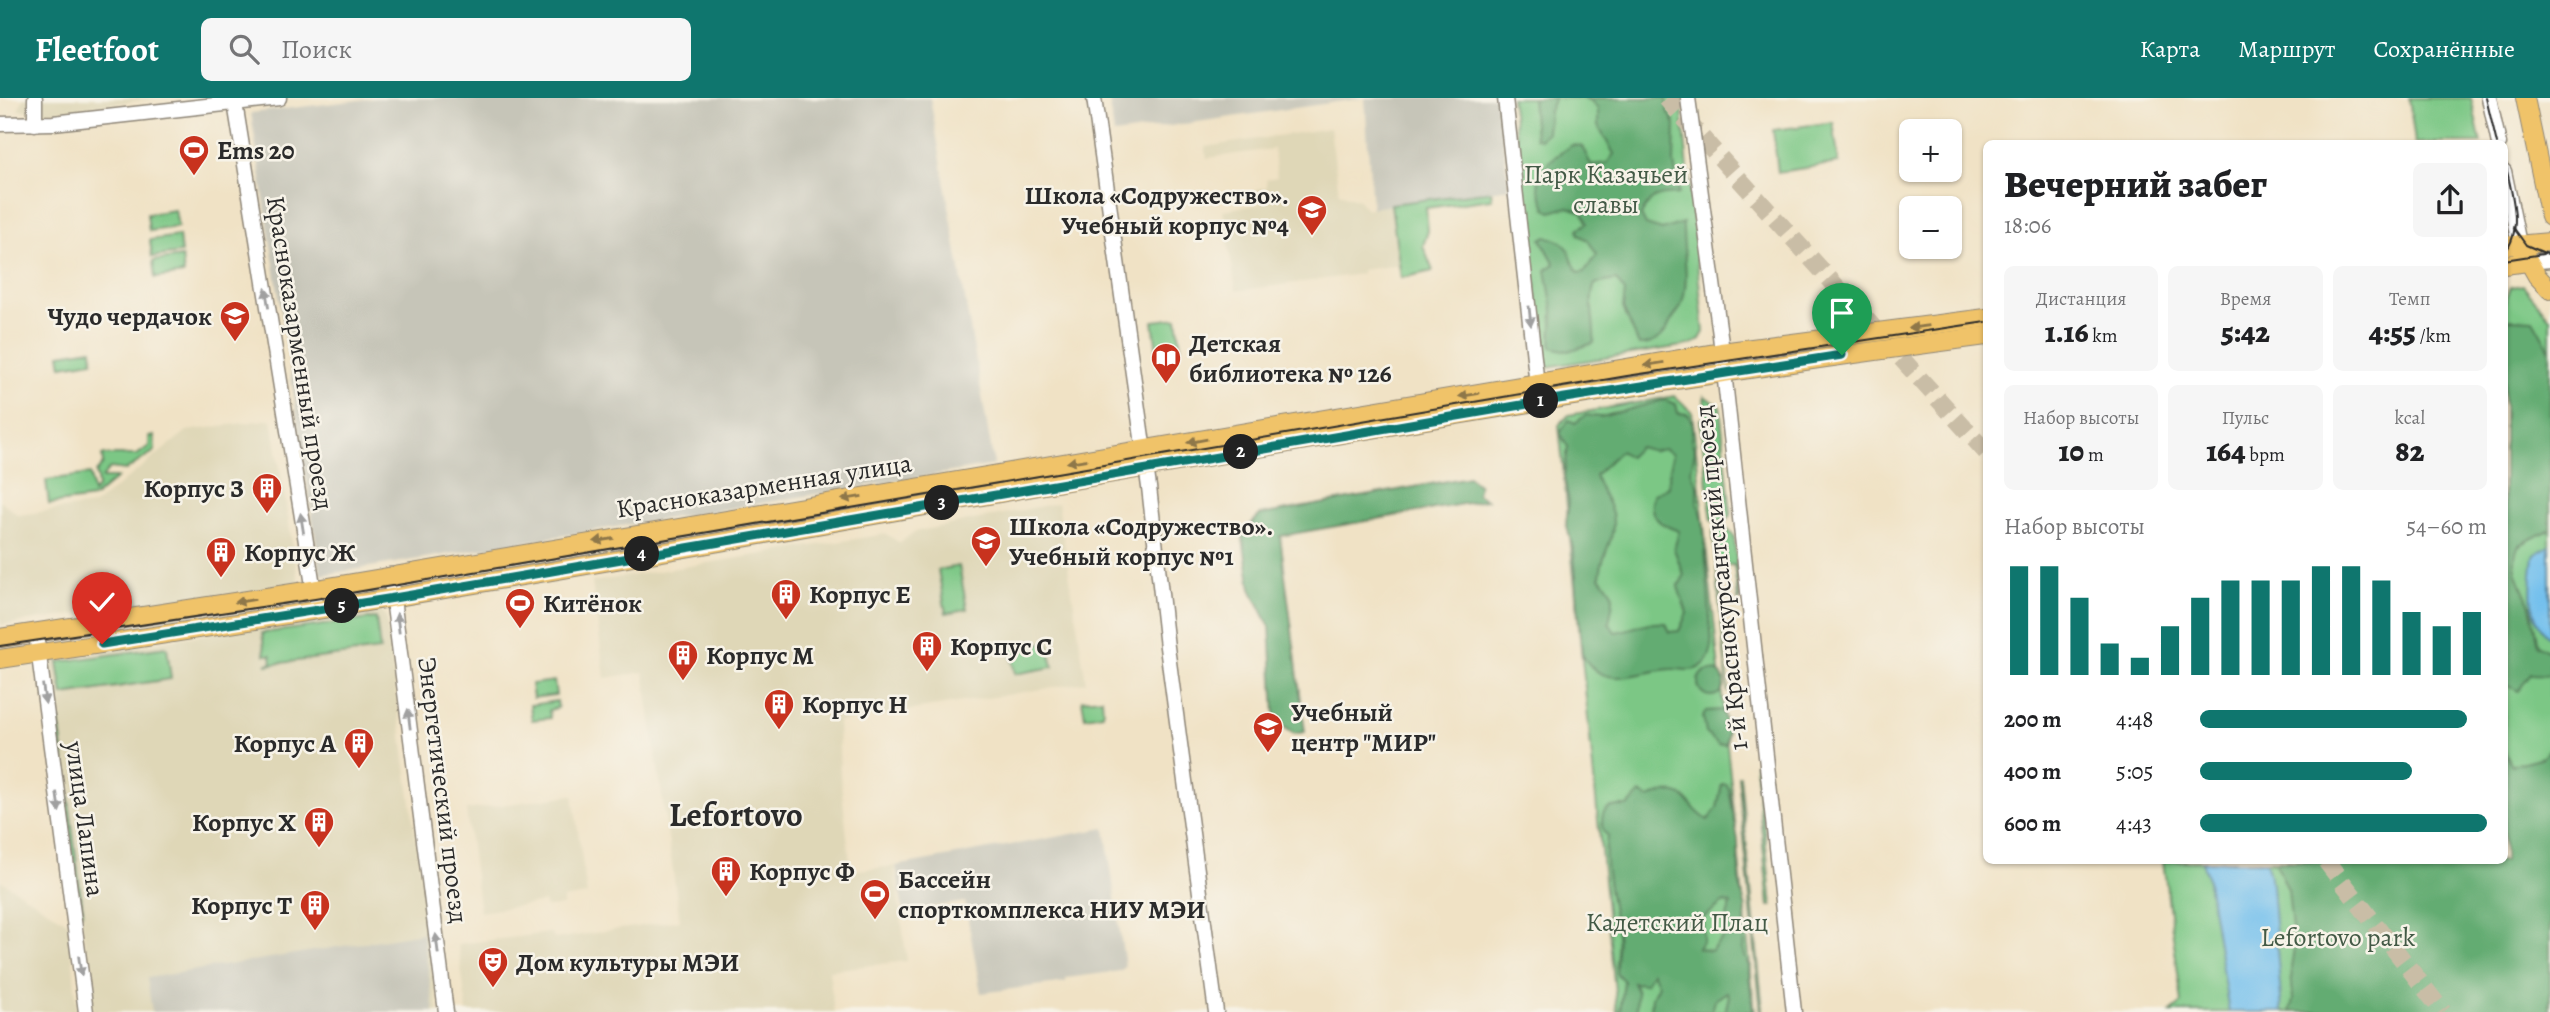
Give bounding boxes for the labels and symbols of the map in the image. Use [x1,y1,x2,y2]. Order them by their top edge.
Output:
sports icon: Ems 20 [177,133,211,177]
place label: Ems 20 [217,133,295,168]
park label: Парк Казачьей славы [1524,157,1688,222]
place label: Школа «Содружество». Учебный корпус №4 [1025,178,1289,243]
street label: Красноказарменный проезд [258,193,342,513]
school or university icon: Школа «Содружество». Учебный корпус №4 [1295,193,1329,237]
pin [1812,283,1872,355]
one-way arrow [261,287,272,309]
place label: Чудо чердачок [47,299,212,334]
school or university icon: Чудо чердачок [218,299,252,343]
one-way arrow [1524,306,1535,328]
one-way arrow [1907,321,1929,332]
place label: Детская библиотека № 126 [1189,326,1392,391]
library icon: Детская библиотека № 126 [1149,341,1183,385]
one-way arrow [1643,359,1665,370]
pin: 1 [1524,384,1558,418]
one-way arrow [1458,390,1480,401]
street label: 1-й Краснокурсантский проезд [1685,404,1757,752]
pin: 2 [1224,434,1258,470]
one-way arrow [1186,436,1208,447]
street label: Красноказарменная улица [614,445,914,527]
one-way arrow [1066,456,1088,467]
place label: Корпус З [143,471,244,506]
building icon: Корпус З [250,471,284,515]
pin: 3 [925,486,960,520]
one-way arrow [841,493,863,504]
place label: Школа «Содружество». Учебный корпус №1 [1009,509,1273,574]
one-way arrow [296,511,307,533]
school or university icon: Школа «Содружество». Учебный корпус №1 [969,524,1003,568]
building icon: Корпус Ж [204,535,238,579]
place label: Корпус Ж [244,535,355,570]
one-way arrow [593,535,615,546]
pin: 4 [624,536,660,572]
pin [72,572,132,644]
building icon: Корпус Е [769,577,803,621]
place label: Корпус Е [809,577,911,612]
sports icon: Китёнок [503,586,537,630]
place label: Китёнок [543,586,642,621]
pin: 5 [324,588,360,624]
one-way arrow [234,596,256,607]
one-way arrow [392,612,403,634]
building icon: Корпус С [910,629,944,673]
place label: Корпус С [950,629,1052,664]
building icon: Корпус М [666,638,700,682]
place label: Корпус М [706,638,814,673]
street label: Энергетический проезд [409,655,477,925]
one-way arrow [38,683,49,705]
building icon: Корпус Н [762,687,796,731]
place label: Корпус Н [802,687,908,722]
place label: Учебный центр "МИР" [1291,695,1436,760]
one-way arrow [404,707,415,729]
school or university icon: Учебный центр "МИР" [1251,710,1285,754]
place label: Корпус А [233,726,337,761]
building icon: Корпус А [342,726,376,770]
street label: улица Лапина [57,738,113,899]
one-way arrow [53,791,64,813]
district label: Lefortovo [669,792,803,837]
place label: Корпус Х [192,805,296,840]
building icon: Корпус Х [302,805,336,849]
building icon: Корпус Ф [709,854,743,898]
place label: Корпус Ф [749,854,855,889]
place label: Бассейн спорткомплекса НИУ МЭИ [898,862,1205,927]
sports icon: Бассейн спорткомплекса НИУ МЭИ [858,877,892,921]
place label: Корпус Т [191,888,292,923]
building icon: Корпус Т [298,888,332,932]
park label: Кадетский Плац [1586,905,1768,940]
park label: Lefortovo park [2261,920,2416,955]
one-way arrow [432,933,443,955]
theatre icon: Дом культуры МЭИ [476,945,510,989]
place label: Дом культуры МЭИ [516,945,739,980]
one-way arrow [75,955,86,977]

